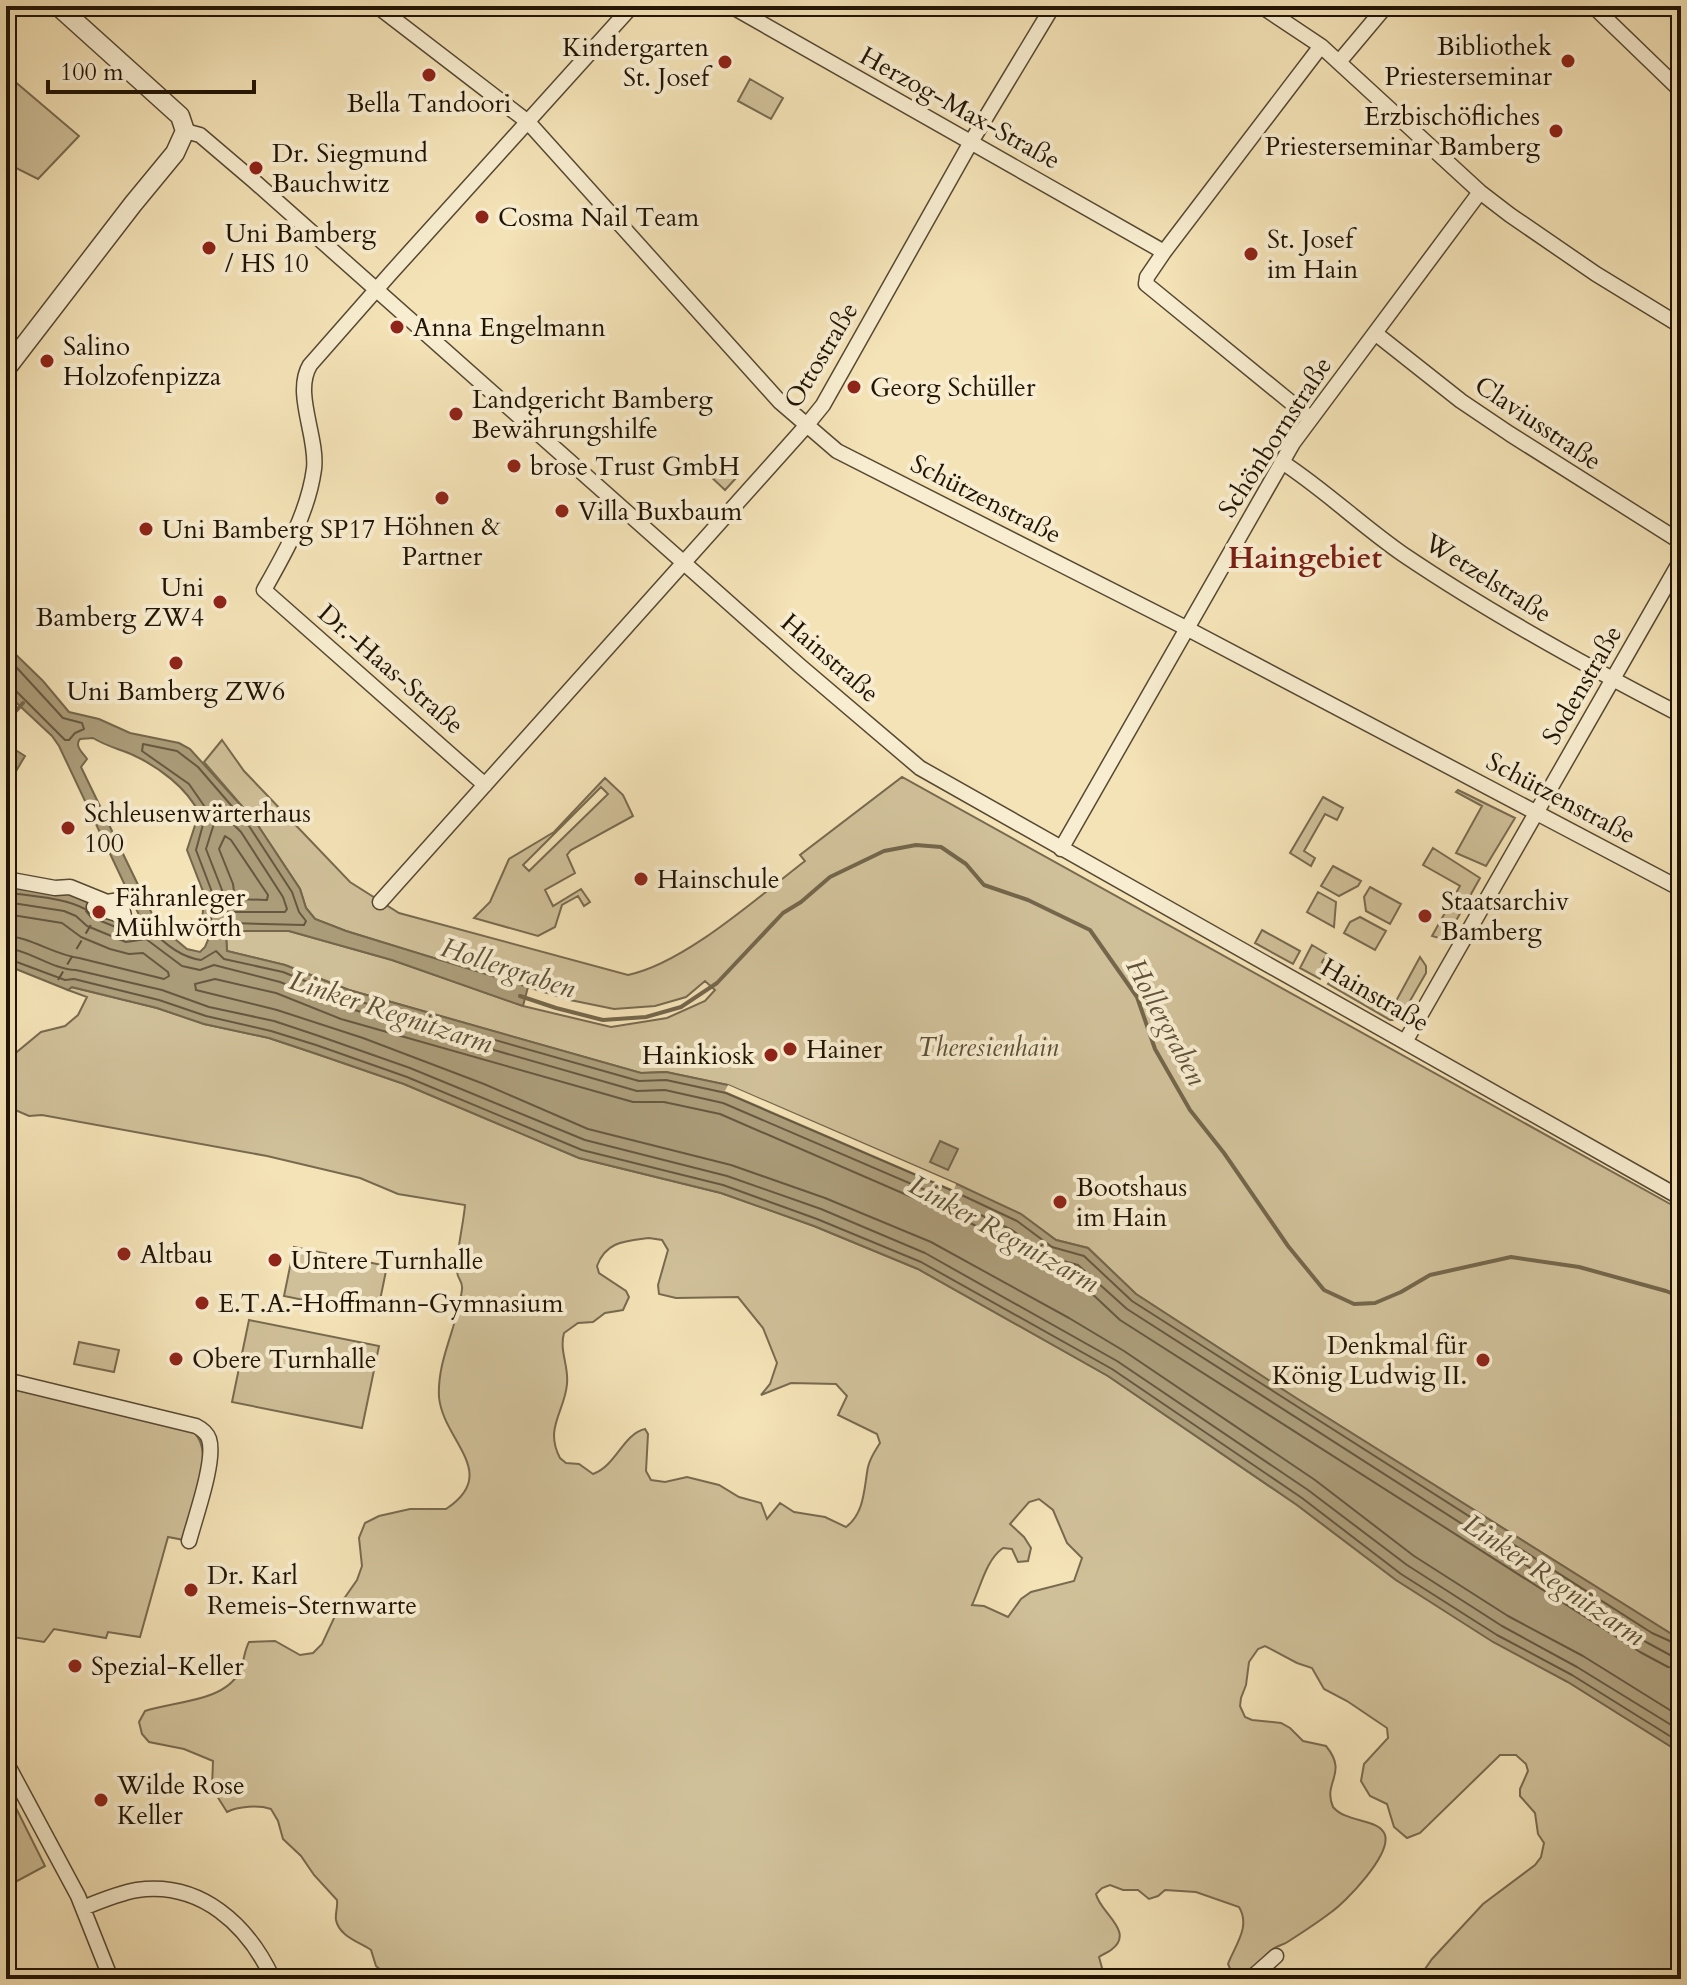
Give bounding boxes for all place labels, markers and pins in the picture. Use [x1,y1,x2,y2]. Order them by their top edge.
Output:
place label: Bibliothek Priesterseminar [1385,29,1553,94]
place label: Kindergarten St. Josef [562,30,713,95]
marker: Bibliothek Priesterseminar [1559,52,1577,70]
marker: Kindergarten St. Josef [716,53,734,71]
marker: Bella Tandoori [420,66,438,84]
place label: Bella Tandoori [347,86,511,121]
place label: Erzbischöfliches Priesterseminar Bamberg [1265,99,1540,164]
marker: Erzbischöfliches Priesterseminar Bamberg [1547,122,1565,140]
place label: Dr. Siegmund Bauchwitz [272,136,428,201]
marker: Dr. Siegmund Bauchwitz [247,159,265,177]
place label: Cosma Nail Team [498,200,699,235]
marker: Cosma Nail Team [473,208,491,226]
place label: Uni Bamberg / HS 10 [225,216,376,281]
place label: St. Josef im Hain [1267,222,1359,287]
marker: Uni Bamberg / HS 10 [200,239,218,257]
marker: St. Josef im Hain [1242,245,1260,263]
place label: Anna Engelmann [413,310,606,345]
marker: Anna Engelmann [388,318,406,336]
place label: Salino Holzofenpizza [63,329,221,394]
marker: Salino Holzofenpizza [38,352,56,370]
place label: Georg Schüller [870,370,1036,405]
marker: Georg Schüller [845,378,863,396]
place label: Landgericht Bamberg Bewährungshilfe [472,382,713,447]
marker: Landgericht Bamberg Bewährungshilfe [447,405,465,423]
place label: brose Trust GmbH [530,449,740,484]
marker: brose Trust GmbH [505,457,523,475]
marker: Höhnen & Partner [433,489,451,507]
place label: Villa Buxbaum [578,494,742,529]
marker: Villa Buxbaum [553,502,571,520]
place label: Höhnen & Partner [383,509,501,574]
place label: Uni Bamberg SP17 [162,512,375,547]
marker: Uni Bamberg SP17 [137,520,155,538]
place label: Uni Bamberg ZW4 [36,570,204,635]
marker: Uni Bamberg ZW4 [211,593,229,611]
marker: Uni Bamberg ZW6 [167,654,185,672]
place label: Uni Bamberg ZW6 [67,674,285,709]
place label: Schleusenwärterhaus 100 [84,796,311,861]
marker: Schleusenwärterhaus 100 [59,819,77,837]
place label: Hainschule [657,862,780,897]
marker: Hainschule [632,870,650,888]
place label: Fähranleger Mühlwörth [115,880,246,945]
place label: Staatsarchiv Bamberg [1441,884,1570,949]
marker: Fähranleger Mühlwörth [90,903,108,921]
marker: Staatsarchiv Bamberg [1416,907,1434,925]
place label: Hainer [806,1032,883,1067]
place label: Hainkiosk [642,1038,755,1073]
marker: Hainer [781,1040,799,1058]
marker: Hainkiosk [762,1046,780,1064]
place label: Bootshaus im Hain [1076,1170,1187,1235]
marker: Bootshaus im Hain [1051,1193,1069,1211]
place label: Altbau [140,1237,213,1272]
place label: Untere Turnhalle [291,1243,483,1278]
marker: Altbau [115,1245,133,1263]
marker: Untere Turnhalle [266,1251,284,1269]
place label: E.T.A.-Hoffmann-Gymnasium [218,1286,563,1321]
marker: E.T.A.-Hoffmann-Gymnasium [193,1294,211,1312]
place label: Denkmal für König Ludwig II. [1272,1328,1468,1393]
place label: Obere Turnhalle [192,1342,377,1377]
marker: Obere Turnhalle [167,1350,185,1368]
marker: Denkmal für König Ludwig II. [1474,1351,1492,1369]
place label: Dr. Karl Remeis-Sternwarte [207,1558,417,1623]
marker: Dr. Karl Remeis-Sternwarte [182,1581,200,1599]
place label: Spezial-Keller [91,1649,244,1684]
marker: Spezial-Keller [66,1657,84,1675]
place label: Wilde Rose Keller [116,1768,245,1833]
marker: Wilde Rose Keller [92,1791,110,1809]

